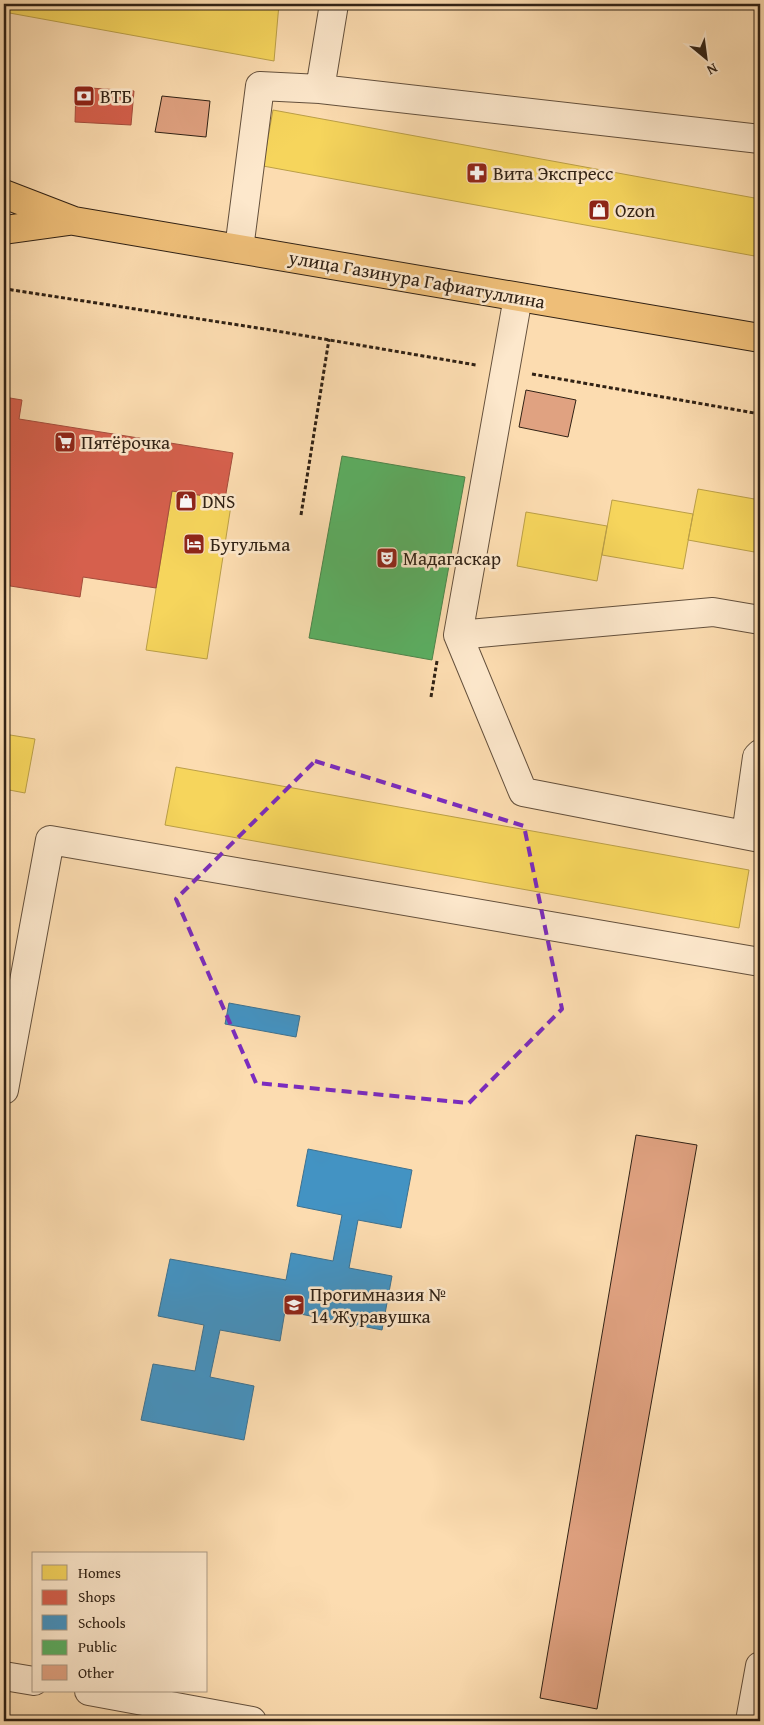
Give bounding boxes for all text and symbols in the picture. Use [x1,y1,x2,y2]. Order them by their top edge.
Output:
north arrow [682,32,732,82]
text: N [703,58,721,81]
place label: ВТБ [100,82,132,110]
bank icon: ВТБ [72,84,96,108]
place label: Вита Экспресс [493,159,613,187]
pharmacy icon: Вита Экспресс [465,161,489,185]
place label: Ozon [615,196,656,224]
shop icon: Ozon [587,198,611,222]
street label: улица Газинура Гафиатуллина [286,242,547,315]
place label: Пятёрочка [81,428,170,456]
supermarket icon: Пятёрочка [53,430,77,454]
place label: DNS [202,487,235,515]
shop icon: DNS [174,489,198,513]
place label: Бугульма [210,530,290,558]
hotel icon: Бугульма [182,532,206,556]
place label: Мадагаскар [403,544,501,572]
theatre icon: Мадагаскар [375,546,399,570]
place label: Прогимназия № 14 Журавушка [310,1280,446,1330]
school or university icon: Прогимназия № 14 Журавушка [282,1293,306,1317]
legend [32,1552,208,1692]
text: Homes [78,1562,121,1583]
text: Shops [78,1586,115,1607]
text: Schools [78,1612,126,1633]
text: Public [78,1636,117,1657]
text: Other [78,1662,114,1683]

